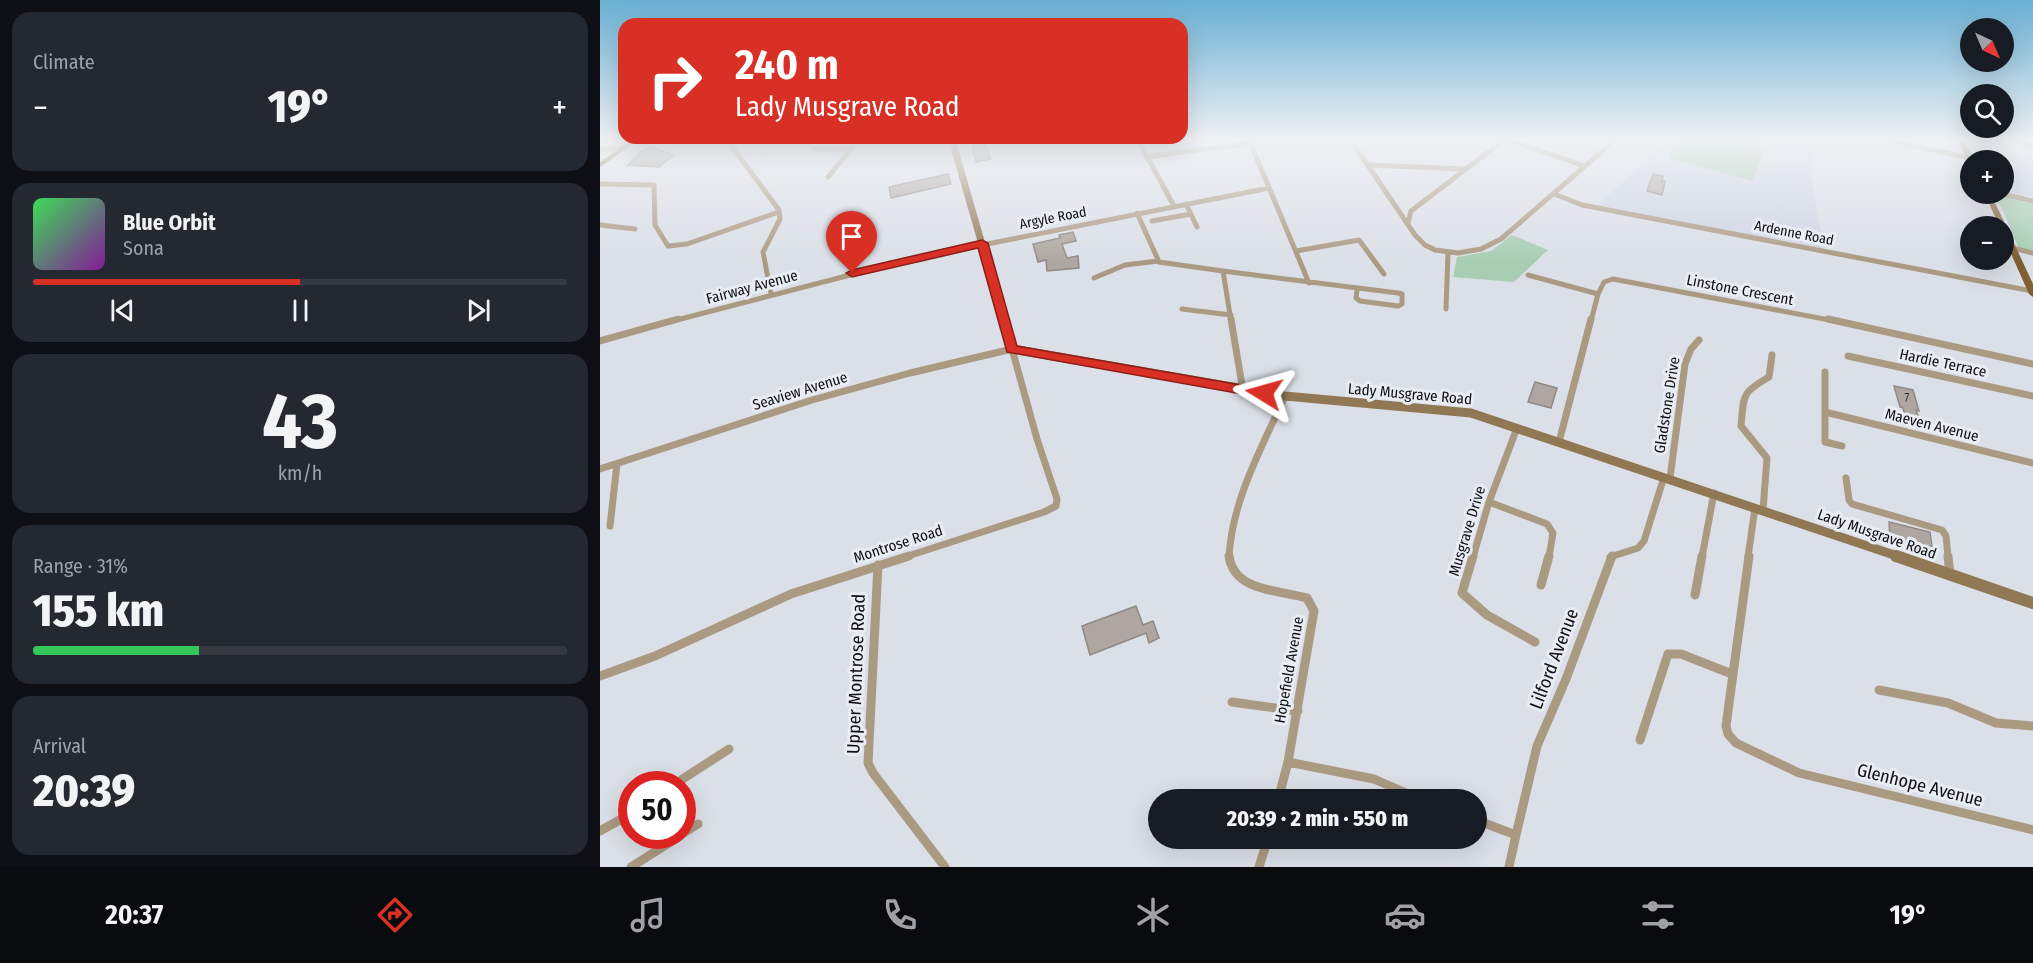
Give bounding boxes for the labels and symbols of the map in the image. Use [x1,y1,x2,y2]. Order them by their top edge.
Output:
north arrow [1960,18,2014,72]
street label: Argyle Road [1018,203,1088,233]
pin [826,211,877,273]
street label: Ardenne Road [1753,217,1835,249]
street label: Fairway Avenue [704,266,800,308]
street label: Linstone Crescent [1685,271,1795,309]
street label: Hardie Terrace [1898,345,1988,381]
street label: Gladstone Drive [1650,355,1684,455]
position arrow [1232,361,1296,425]
street label: Seaview Avenue [750,368,850,414]
street label: Lady Musgrave Road [1347,380,1473,408]
house number: 7 [1905,391,1910,405]
street label: Maeven Avenue [1883,405,1981,445]
street label: Musgrave Drive [1445,484,1489,578]
street label: Lady Musgrave Road [1815,505,1939,563]
street label: Montrose Road [851,521,945,567]
street label: Upper Montrose Road [842,594,870,754]
street label: Lilford Avenue [1525,606,1583,712]
street label: Hopefield Avenue [1271,615,1307,725]
street label: Glenhope Avenue [1855,759,1985,811]
speed limit sign: 50 [618,771,696,849]

